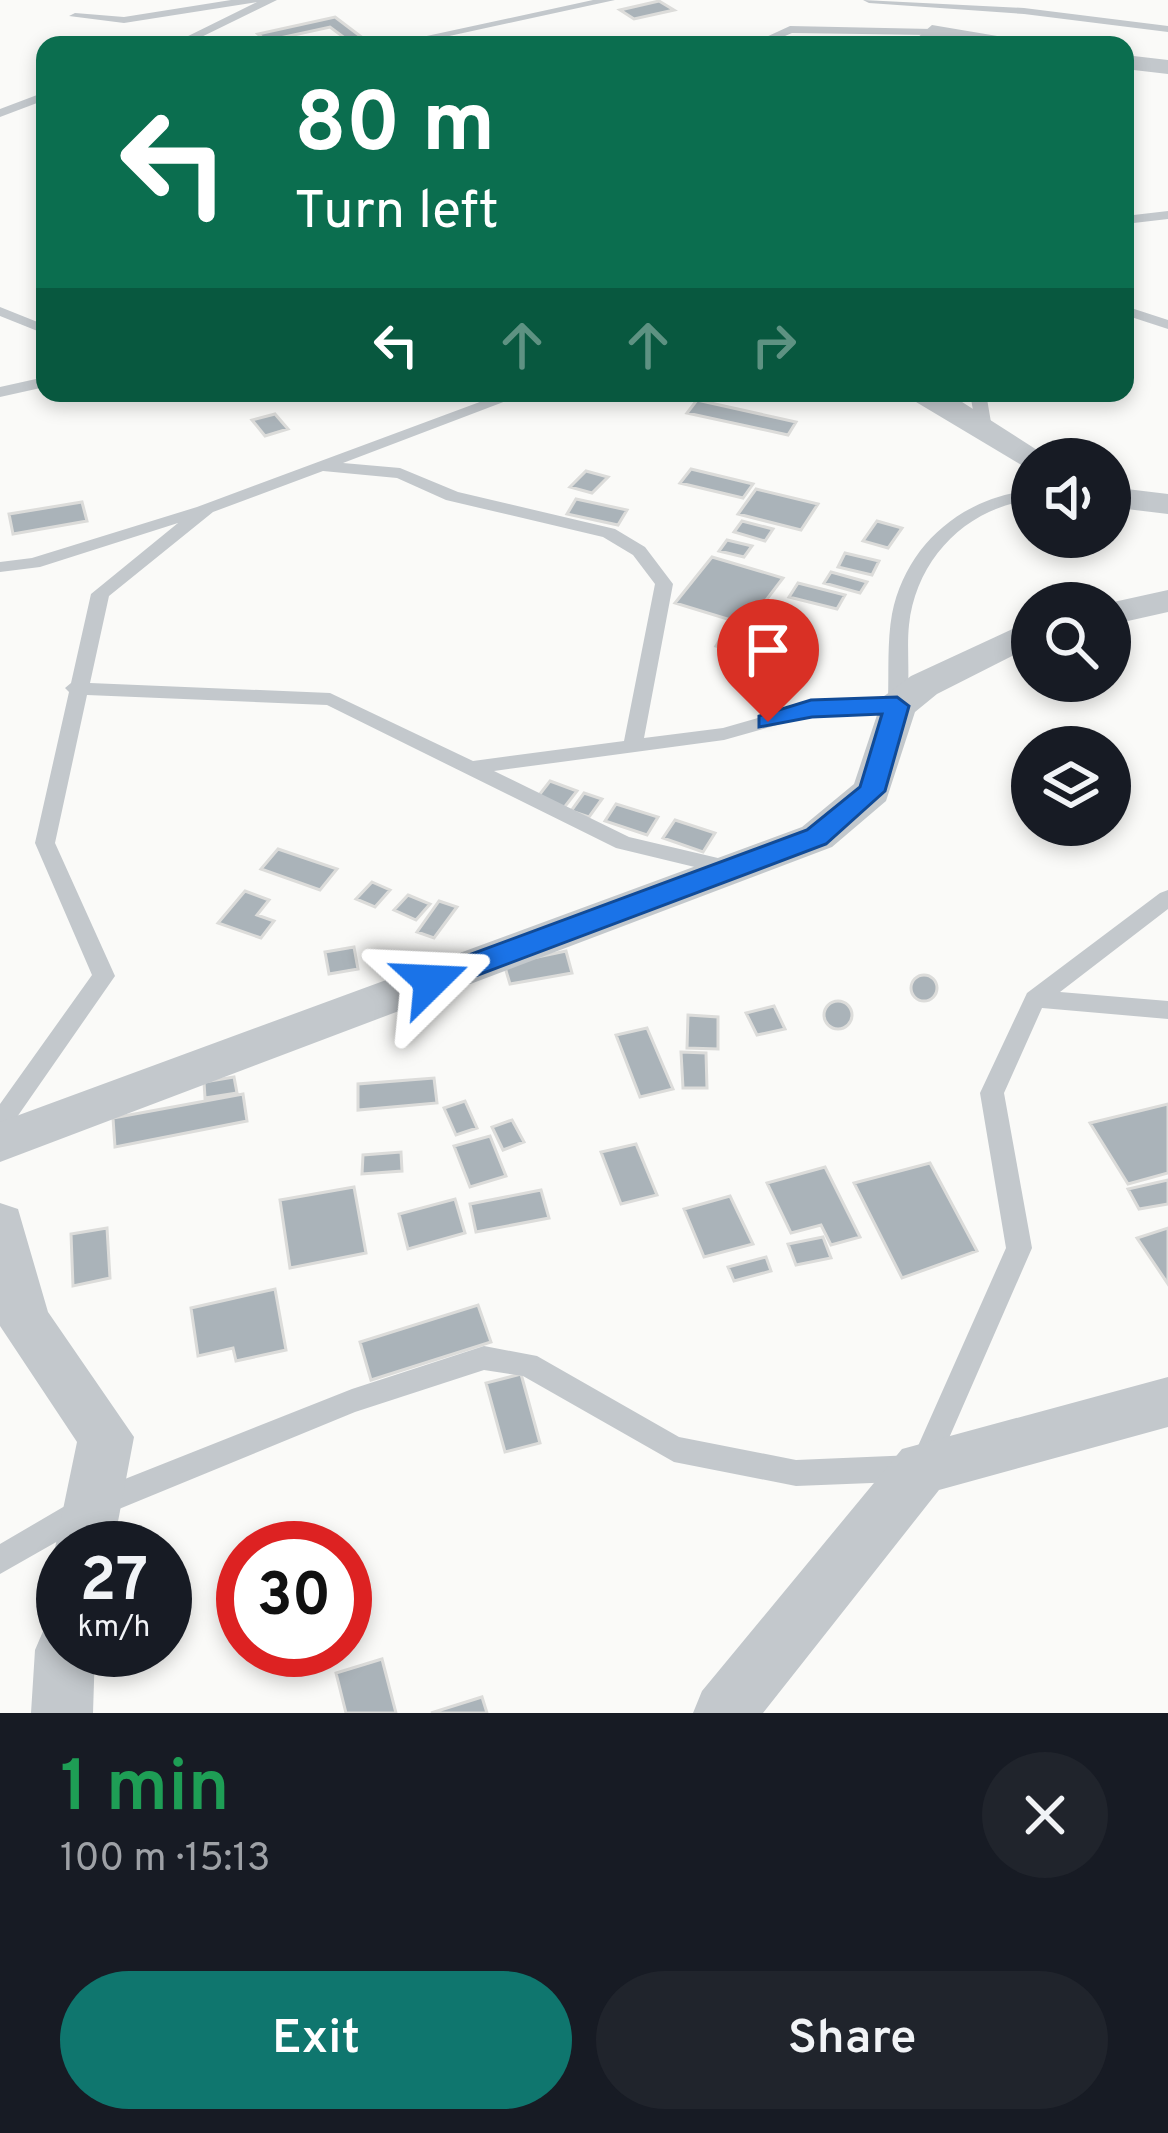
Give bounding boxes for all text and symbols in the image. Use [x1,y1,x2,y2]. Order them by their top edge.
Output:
text: 80 m [294,75,495,181]
icon: left [96,84,252,240]
text: Turn left [294,179,499,248]
icon: left [363,312,429,378]
icon: ahead [489,312,555,378]
icon: ahead [615,312,681,378]
icon: right [741,312,807,378]
map controls [1011,438,1131,846]
button: sound [1011,438,1131,558]
button: search [1011,582,1131,702]
pin [717,599,819,722]
icon: arrive [735,617,801,683]
button: layers [1011,726,1131,846]
position arrow [368,918,494,1044]
speed limit sign: 30 [216,1521,372,1677]
text: 27 [80,1546,148,1622]
text: km/h [78,1610,150,1647]
text: 1 min [60,1745,230,1837]
button: close [982,1752,1108,1878]
text: 100 m · 15:13 [60,1836,270,1885]
button: Exit [60,1971,572,2109]
button: Share [596,1971,1108,2109]

